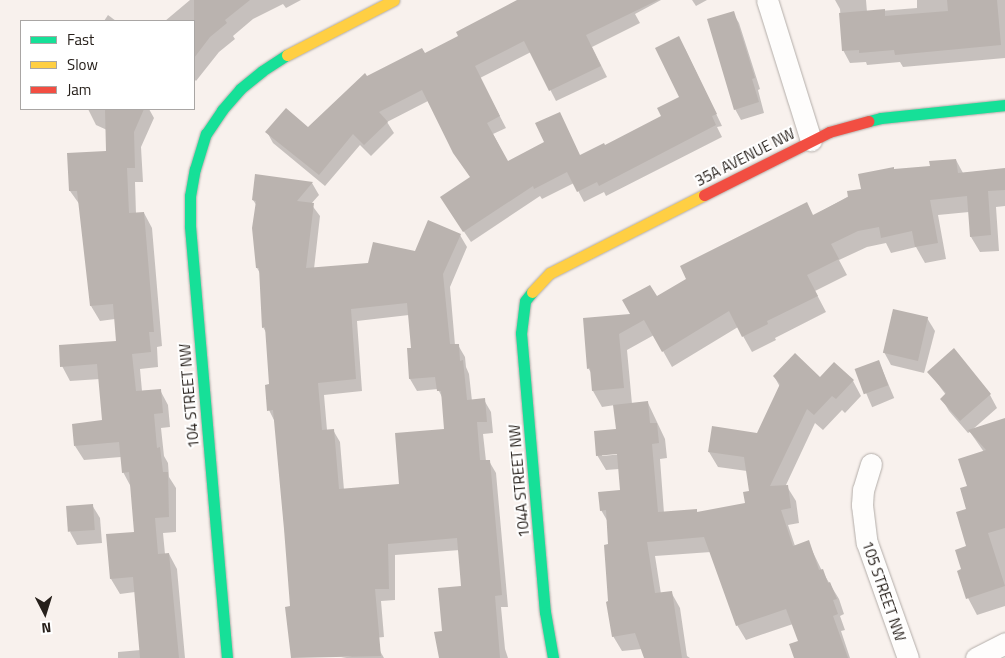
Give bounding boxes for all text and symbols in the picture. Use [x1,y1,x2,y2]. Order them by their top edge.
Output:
legend [20,20,195,110]
text: Fast [67,28,94,51]
text: Slow [67,53,98,76]
text: Jam [67,78,91,101]
street label: 35A AVENUE NW [692,124,798,190]
street label: 104 STREET NW [175,343,203,449]
street label: 104A STREET NW [505,423,533,539]
street label: 105 STREET NW [858,538,910,644]
north arrow [20,588,70,638]
text: N [41,618,52,639]

